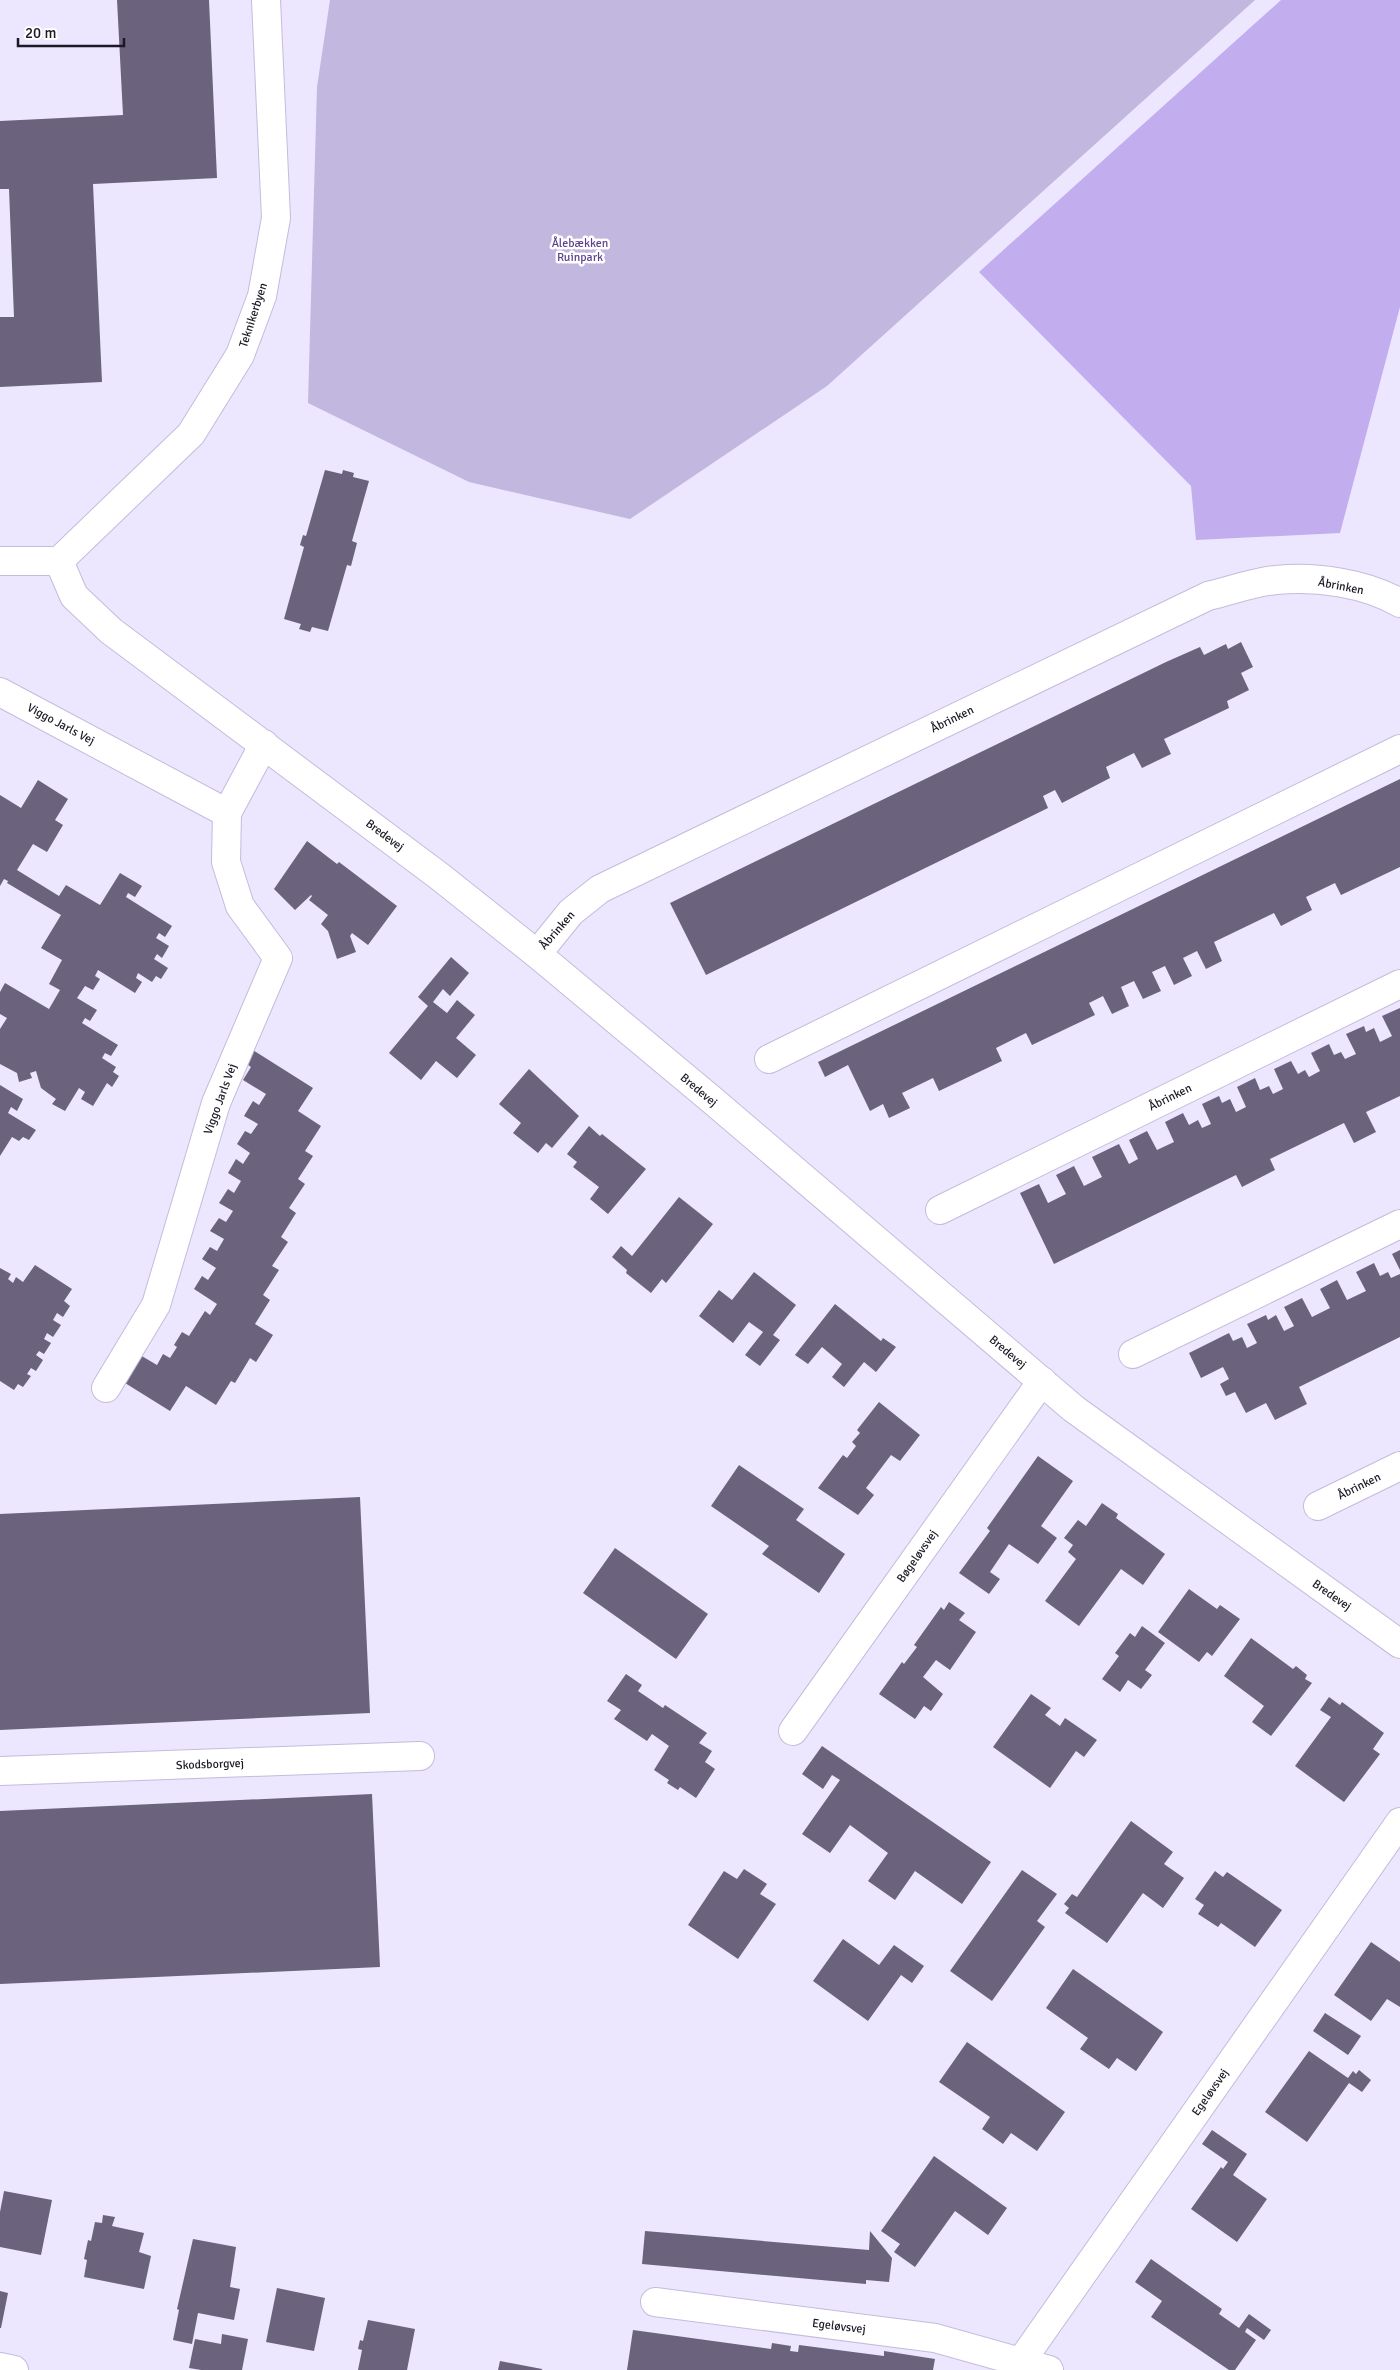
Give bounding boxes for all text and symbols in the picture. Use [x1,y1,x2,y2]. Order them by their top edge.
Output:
scale bar [18,15,124,47]
text: 20 m [25,24,56,42]
park label: Ålebækken Ruinpark [552,236,608,265]
street label: Teknikerbyen [236,281,271,349]
street label: Åbrinken [1317,575,1365,598]
street label: Viggo Jarls Vej [24,700,97,749]
street label: Åbrinken [928,703,976,736]
street label: Bredevej [363,816,407,855]
street label: Åbrinken [536,908,578,953]
street label: Viggo Jarls Vej [201,1062,240,1137]
street label: Bredevej [677,1070,720,1110]
street label: Åbrinken [1146,1081,1194,1114]
street label: Bredevej [986,1332,1029,1372]
street label: Åbrinken [1335,1470,1383,1503]
street label: Bøgeløvsvej [894,1527,941,1586]
street label: Bredevej [1309,1577,1354,1614]
street label: Skodsborgvej [176,1756,244,1773]
street label: Egeløvsvej [1189,2066,1232,2119]
street label: Egeløvsvej [811,2316,867,2337]

